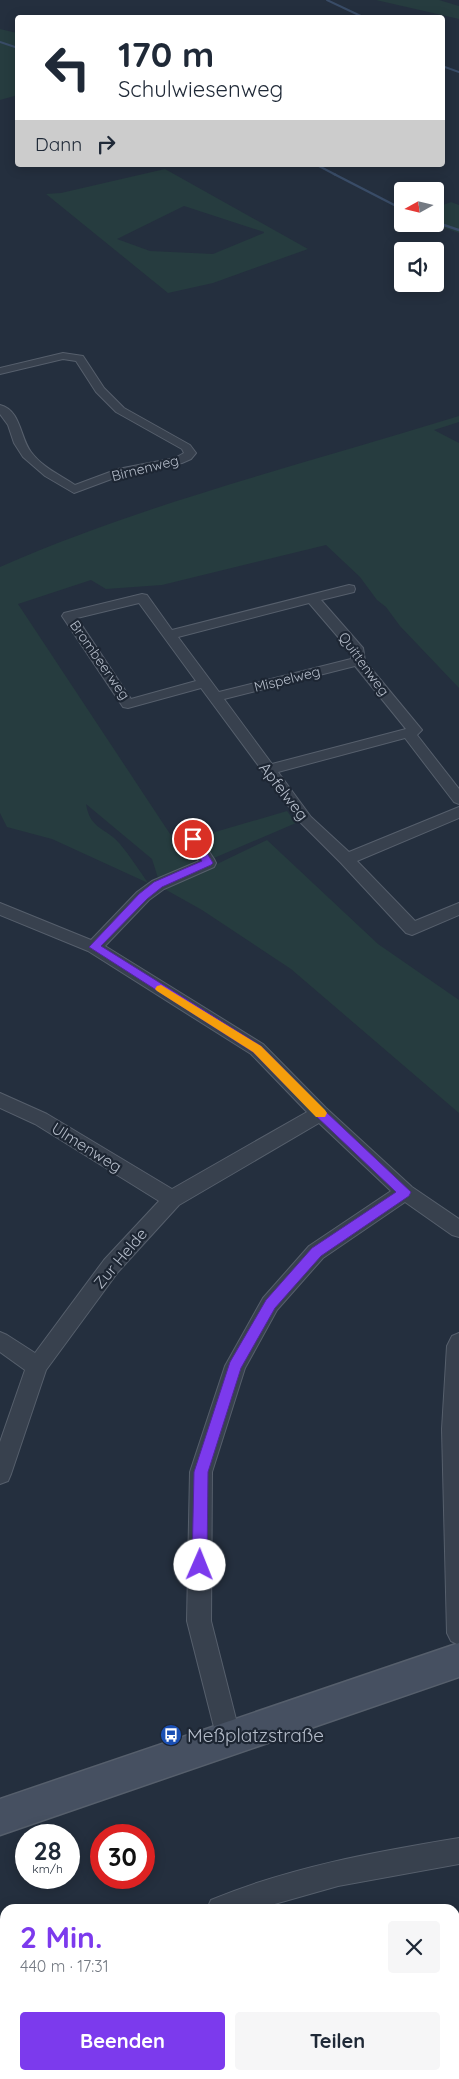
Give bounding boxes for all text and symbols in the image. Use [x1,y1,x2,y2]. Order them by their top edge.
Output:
text: 170 m [118,32,214,76]
icon: left [35,35,100,100]
text: Schulwiesenweg [118,75,283,103]
icon: right [92,130,120,158]
text: Dann [35,132,82,156]
north arrow [394,182,444,232]
map controls [394,182,444,292]
button: sound [394,242,444,292]
street label: Birnenweg [109,451,181,485]
street label: Brombeerweg [66,617,134,703]
street label: Quittenweg [335,629,393,699]
street label: Mispelweg [252,662,322,696]
street label: Apfelweg [255,758,313,824]
pin [172,818,214,860]
icon: arrive [179,825,207,853]
street label: Ulmenweg [48,1118,126,1176]
street label: Zur Helde [89,1224,151,1292]
position arrow [173,1538,225,1590]
bus stop icon: Meßplatzstraße [159,1723,183,1747]
place label: Meßplatzstraße [187,1723,324,1747]
speed limit sign: 30 [90,1824,155,1889]
text: 28 [34,1835,61,1866]
text: km/h [32,1861,63,1876]
text: 2 Min. [20,1918,102,1956]
button: close [388,1921,440,1973]
text: 440 m · 17:31 [20,1956,109,1976]
button: Beenden [20,2012,225,2070]
button: Teilen [235,2012,440,2070]

